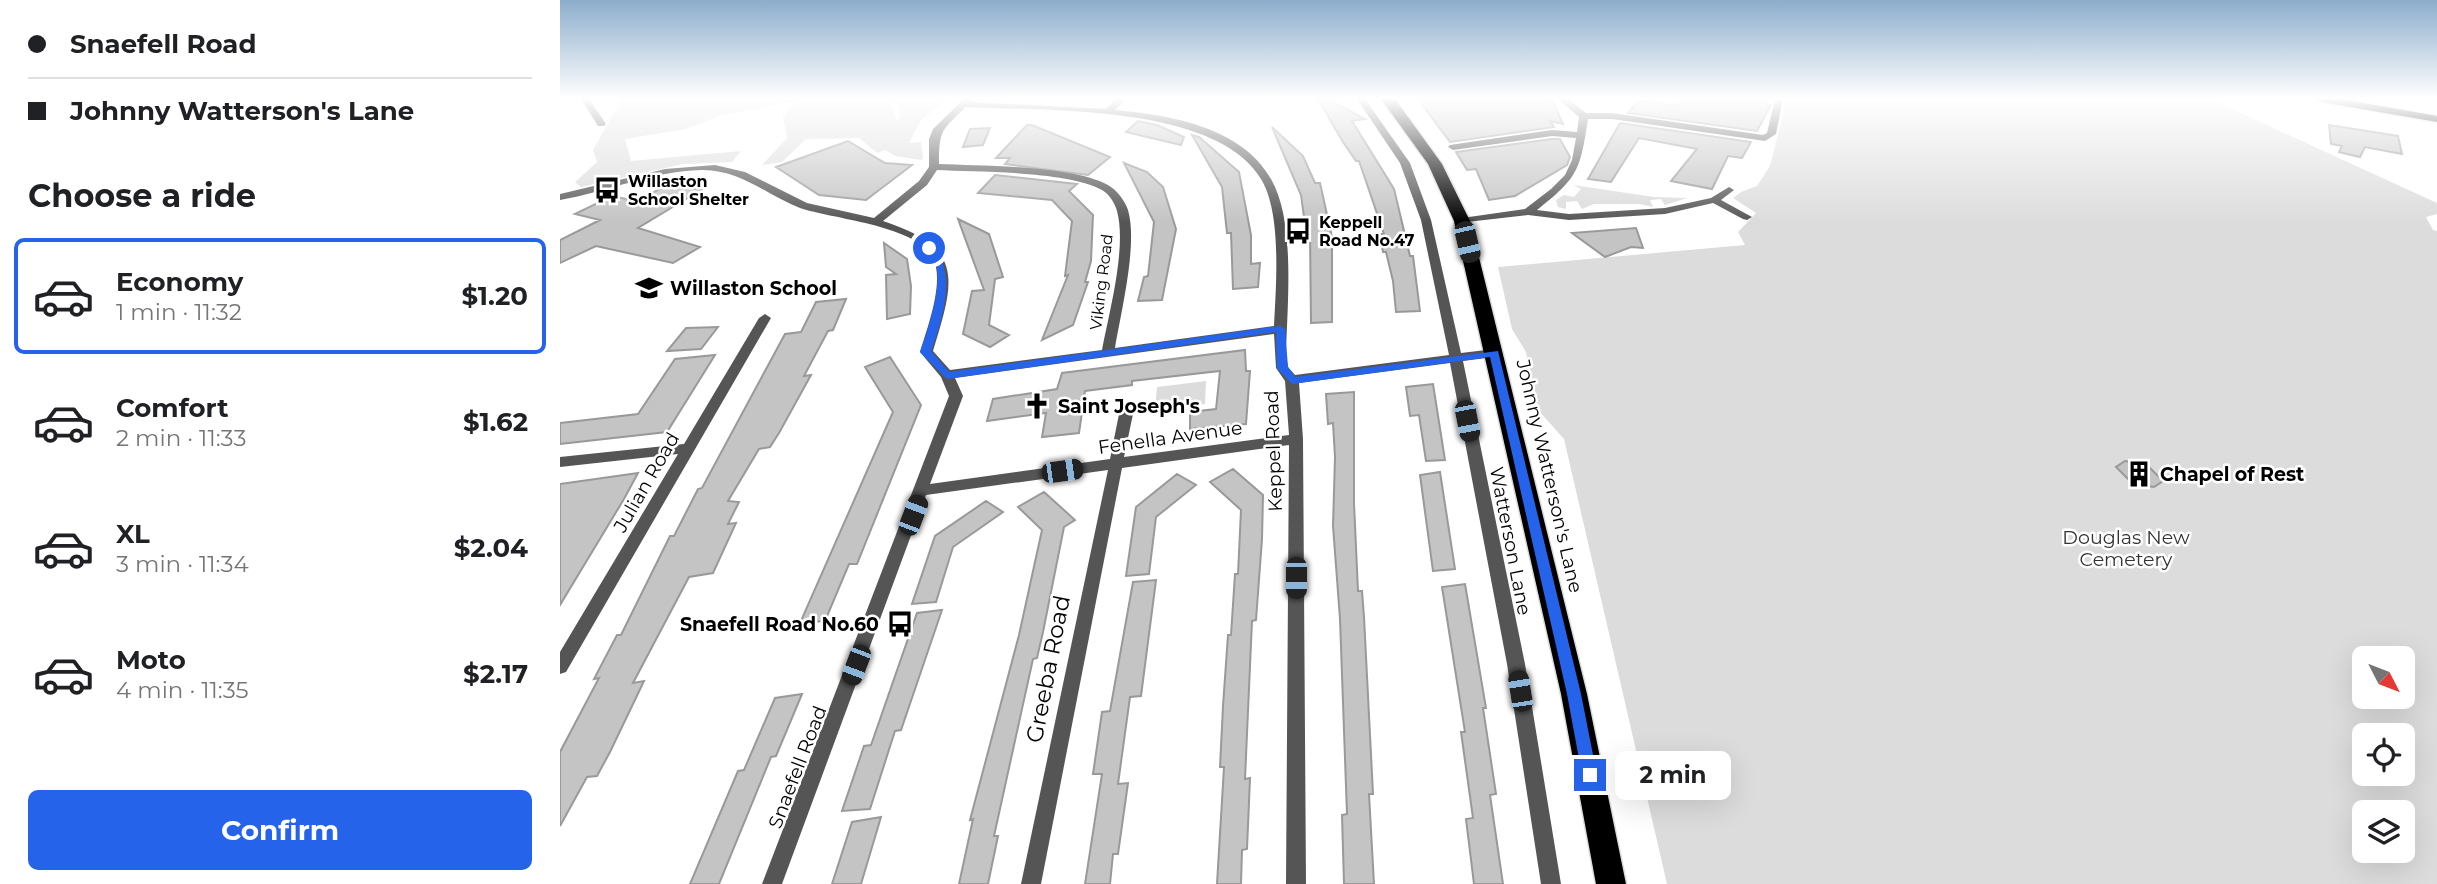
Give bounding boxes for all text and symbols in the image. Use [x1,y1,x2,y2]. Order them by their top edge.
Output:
text: Snaefell Road [70,28,256,60]
text: Johnny Watterson's Lane [70,95,414,127]
place label: Willaston School Shelter [628,172,749,209]
bus stop icon: Willaston School Shelter [592,175,622,205]
text: Choose a ride [28,176,256,215]
place label: Keppell Road No.47 [1319,213,1414,250]
bus stop icon: Keppell Road No.47 [1283,216,1313,246]
car [1453,219,1482,265]
route start [913,232,945,264]
street label: Viking Road [1086,233,1117,331]
icon: car [32,265,95,328]
text: Economy [116,266,243,298]
school or university icon: Willaston School [634,273,664,303]
place label: Willaston School [670,277,837,300]
text: $1.20 [461,280,528,312]
text: 1 min · 11:32 [116,298,242,326]
street label: Johnny Watterson's Lane [1511,356,1588,595]
street label: Keppel Road [1260,390,1287,512]
icon: car [32,391,95,454]
church icon: Saint Joseph's [1022,391,1052,421]
text: Comfort [116,392,228,424]
place label: Saint Joseph's [1058,395,1200,418]
car [1453,398,1482,444]
text: $1.62 [463,406,528,438]
street label: Fenella Avenue [1096,416,1244,459]
text: 2 min · 11:33 [116,424,246,452]
street label: Julian Road [608,428,684,537]
car [1040,458,1085,484]
building icon: Chapel of Rest [2124,459,2154,489]
place label: Chapel of Rest [2160,463,2304,486]
street label: Watterson Lane [1485,465,1536,617]
car [896,492,931,538]
icon: car [32,517,95,580]
text: XL [116,518,150,550]
park label: Douglas New Cemetery [2062,526,2190,571]
text: $2.04 [454,532,528,564]
text: 3 min · 11:34 [116,550,249,578]
car [1286,557,1307,599]
street label: Greeba Road [1020,593,1076,745]
bus stop icon: Snaefell Road No.60 [885,609,915,639]
place label: Snaefell Road No.60 [680,613,879,636]
car [839,642,874,688]
icon: car [32,643,95,706]
text: Moto [116,644,186,676]
north arrow [2352,646,2415,709]
map controls [2352,646,2415,863]
text: $2.17 [463,658,528,690]
car [1507,669,1534,713]
text: 4 min · 11:35 [116,676,248,704]
street label: Snaefell Road [763,702,831,832]
button: locate [2352,723,2415,786]
callout: 2 min [1614,750,1730,800]
route end [1574,759,1606,791]
text: 2 min [1639,761,1707,789]
button: Confirm [28,790,532,870]
button: layers [2352,800,2415,863]

